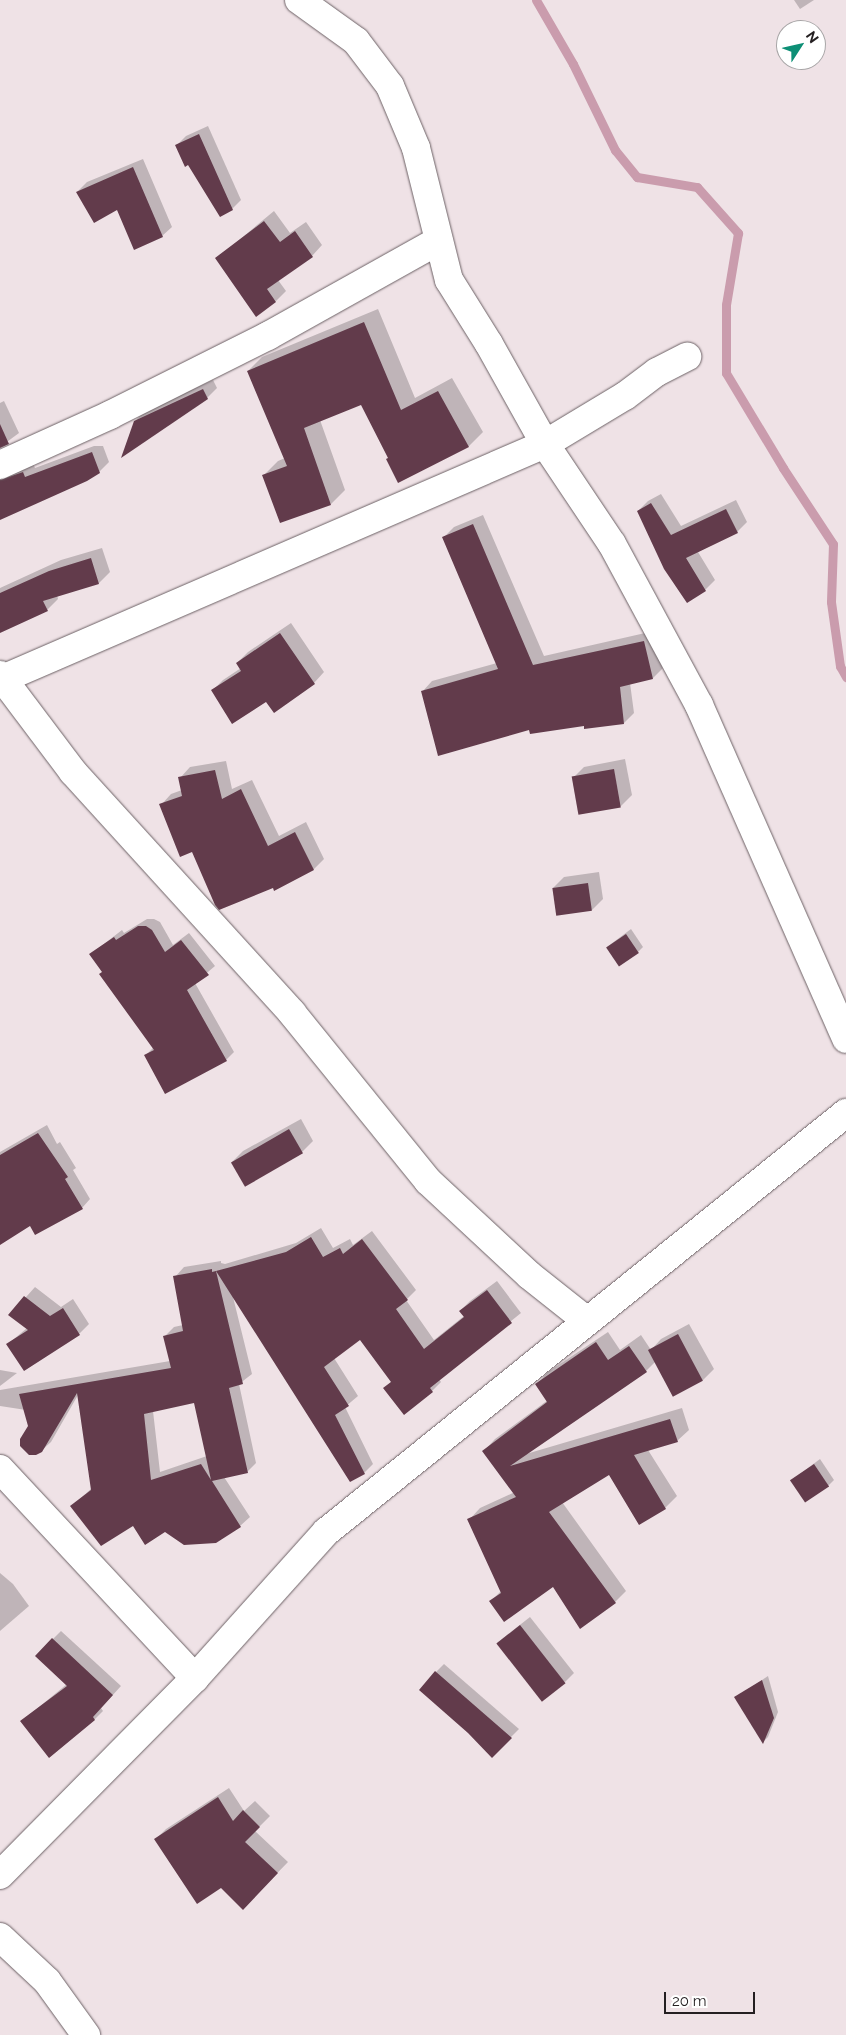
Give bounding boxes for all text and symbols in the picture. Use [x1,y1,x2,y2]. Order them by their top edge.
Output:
north arrow [776,20,826,70]
text: N [803,28,822,46]
scale bar [666,1982,757,2014]
text: 20 m [672,1992,707,2010]

